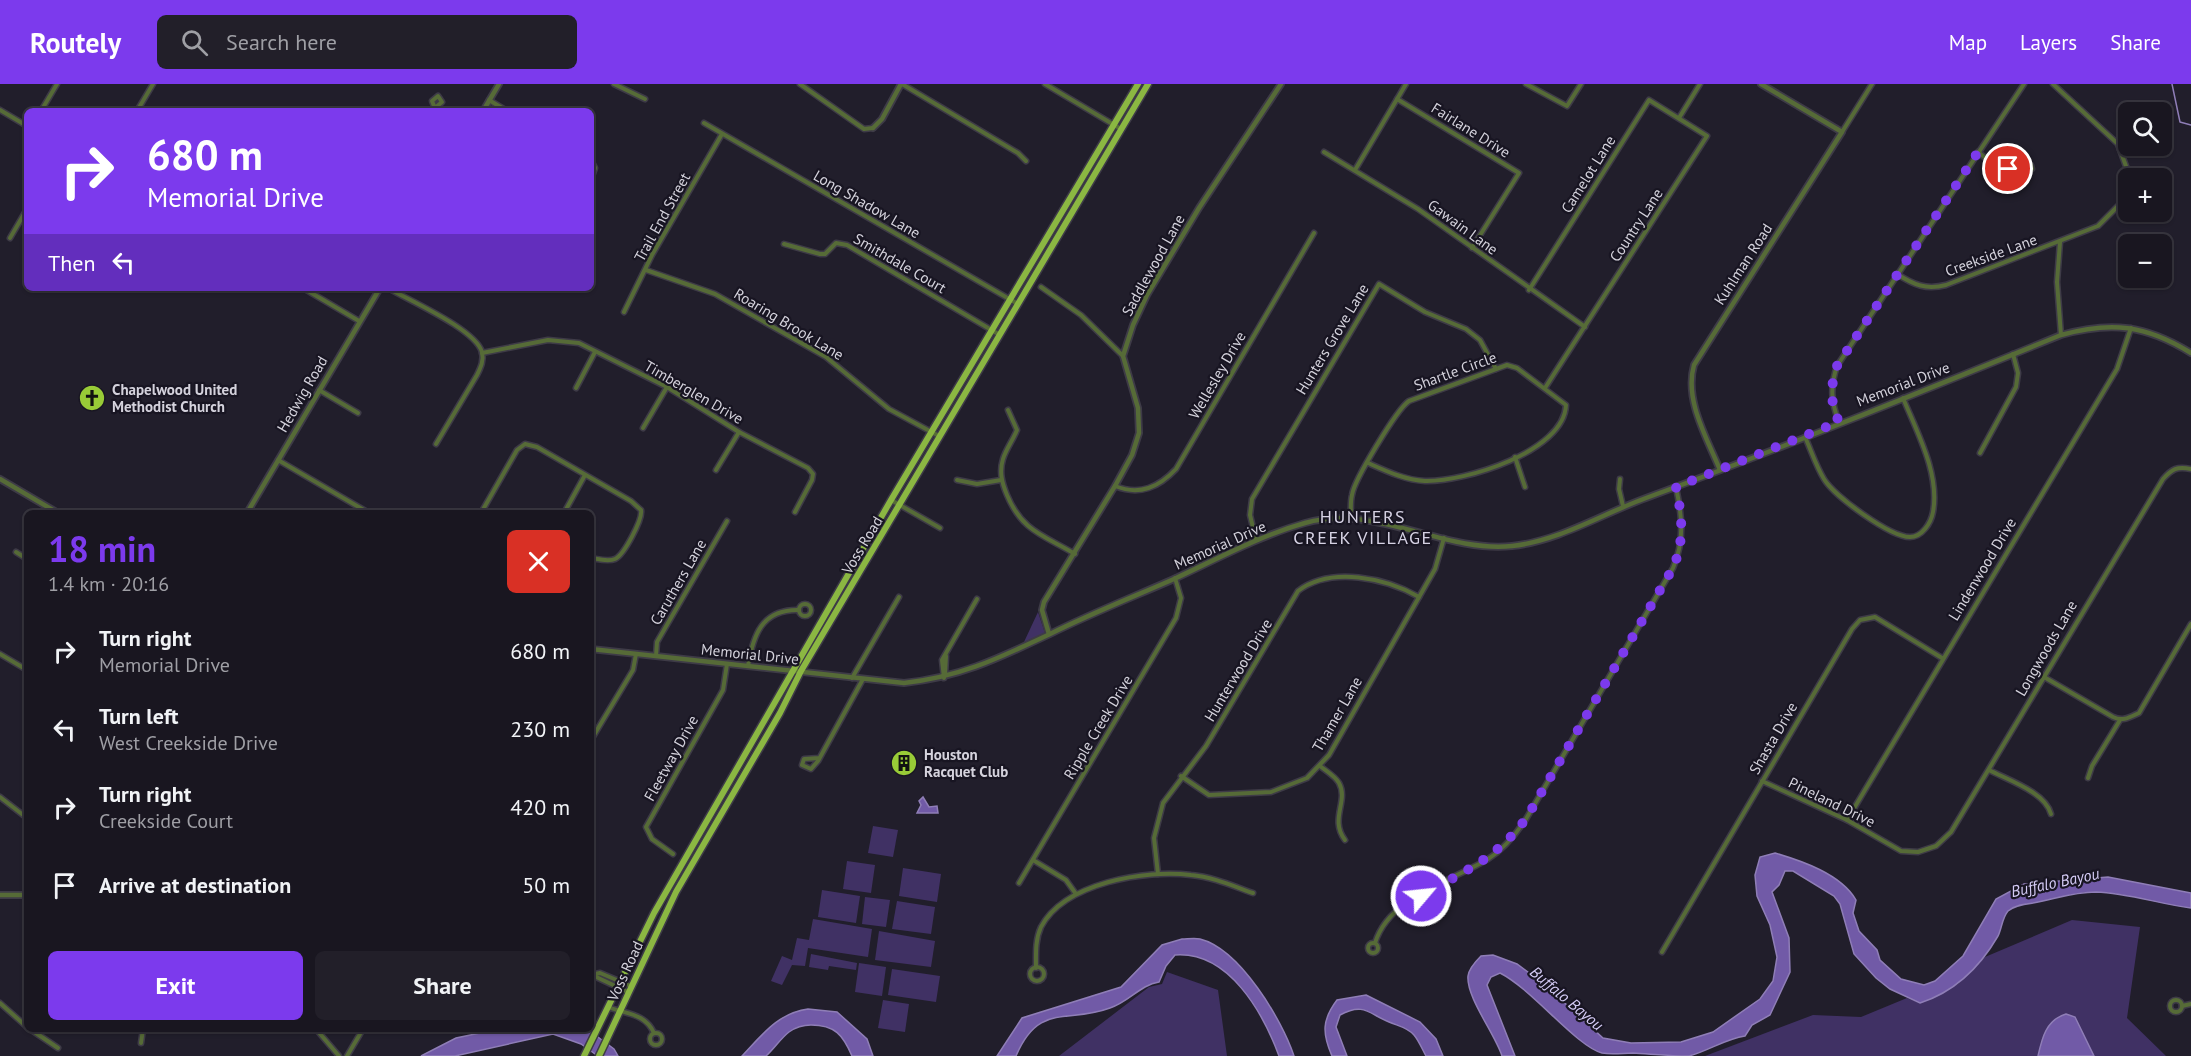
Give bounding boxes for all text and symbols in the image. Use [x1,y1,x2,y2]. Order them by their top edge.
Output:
search box [157,15,577,69]
text: Routely [30,24,121,61]
icon: search [178,26,211,59]
text: Search here [226,28,337,56]
text: Map [1949,29,1987,56]
text: Layers [2020,29,2077,56]
text: Share [2110,29,2161,56]
street label: Fairlane Drive [1428,98,1514,162]
map controls [2118,102,2172,288]
button: search [2118,102,2172,156]
text: 680 m [147,127,263,182]
icon: right [48,132,126,210]
street label: Camelot Lane [1557,132,1619,216]
pin [1982,143,2033,194]
icon: arrive [1991,152,2024,185]
street label: Long Shadow Lane [810,166,924,242]
button: + [2118,168,2172,222]
street label: Trail End Street [630,169,694,265]
text: Memorial Drive [147,180,324,214]
street label: Country Lane [1605,185,1667,265]
street label: Gawain Lane [1424,195,1502,259]
street label: Saddlewood Lane [1117,211,1189,319]
street label: Kuhlman Road [1710,220,1776,308]
street label: Smithdale Court [850,229,950,297]
street label: Creekside Lane [1942,230,2040,280]
button: − [2118,234,2172,288]
icon: left [107,246,140,279]
text: Then [48,249,95,277]
street label: Hunters Grove Lane [1291,280,1373,398]
street label: Roaring Brook Lane [731,284,847,364]
street label: Wellesley Drive [1184,328,1250,422]
street label: Shartle Circle [1411,347,1499,395]
street label: Hedwig Road [273,353,331,435]
street label: Timberglen Drive [641,356,747,428]
street label: Memorial Drive [1854,358,1952,410]
place label: Chapelwood United Methodist Church [112,380,237,416]
church icon: Chapelwood United Methodist Church [77,383,107,413]
district label: HUNTERS CREEK VILLAGE [1293,505,1433,549]
street label: Voss Road [837,513,887,578]
street label: Lindenwood Drive [1944,514,2020,624]
street label: Memorial Drive [1171,516,1269,574]
text: 18 min [48,525,156,572]
button: close [507,530,570,593]
street label: Caruthers Lane [646,536,710,628]
text: 1.4 km · 20:16 [48,571,169,597]
street label: Longwoods Lane [2011,597,2081,699]
street label: Hunterwood Drive [1200,615,1276,725]
text: Turn right [99,624,191,652]
icon: right [48,635,81,668]
text: 680 m [510,637,570,665]
street label: Memorial Drive [700,639,800,669]
text: Memorial Drive [99,652,230,678]
street label: Ripple Creek Drive [1059,672,1137,782]
street label: Thamer Lane [1308,673,1366,755]
street label: Shasta Drive [1745,699,1801,777]
text: Turn left [99,702,179,730]
street label: Fleetway Drive [640,712,702,804]
icon: left [48,713,81,746]
text: 230 m [510,715,570,743]
text: West Creekside Drive [99,730,278,756]
place label: Houston Racquet Club [924,745,1008,781]
building icon: Houston Racquet Club [889,748,919,778]
street label: Pineland Drive [1786,773,1878,831]
text: Turn right [99,780,191,808]
icon: right [48,791,81,824]
text: 420 m [510,793,570,821]
text: Creekside Court [99,808,233,834]
water label: Buffalo Bayou [2009,863,2101,901]
position arrow [1389,864,1453,928]
icon: arrive [48,869,81,902]
text: Arrive at destination [99,871,291,899]
text: 50 m [522,871,570,899]
street label: Voss Road [602,938,647,1005]
button: Exit [48,951,303,1020]
button: Share [315,951,570,1020]
water label: Buffalo Bayou [1526,961,1608,1035]

